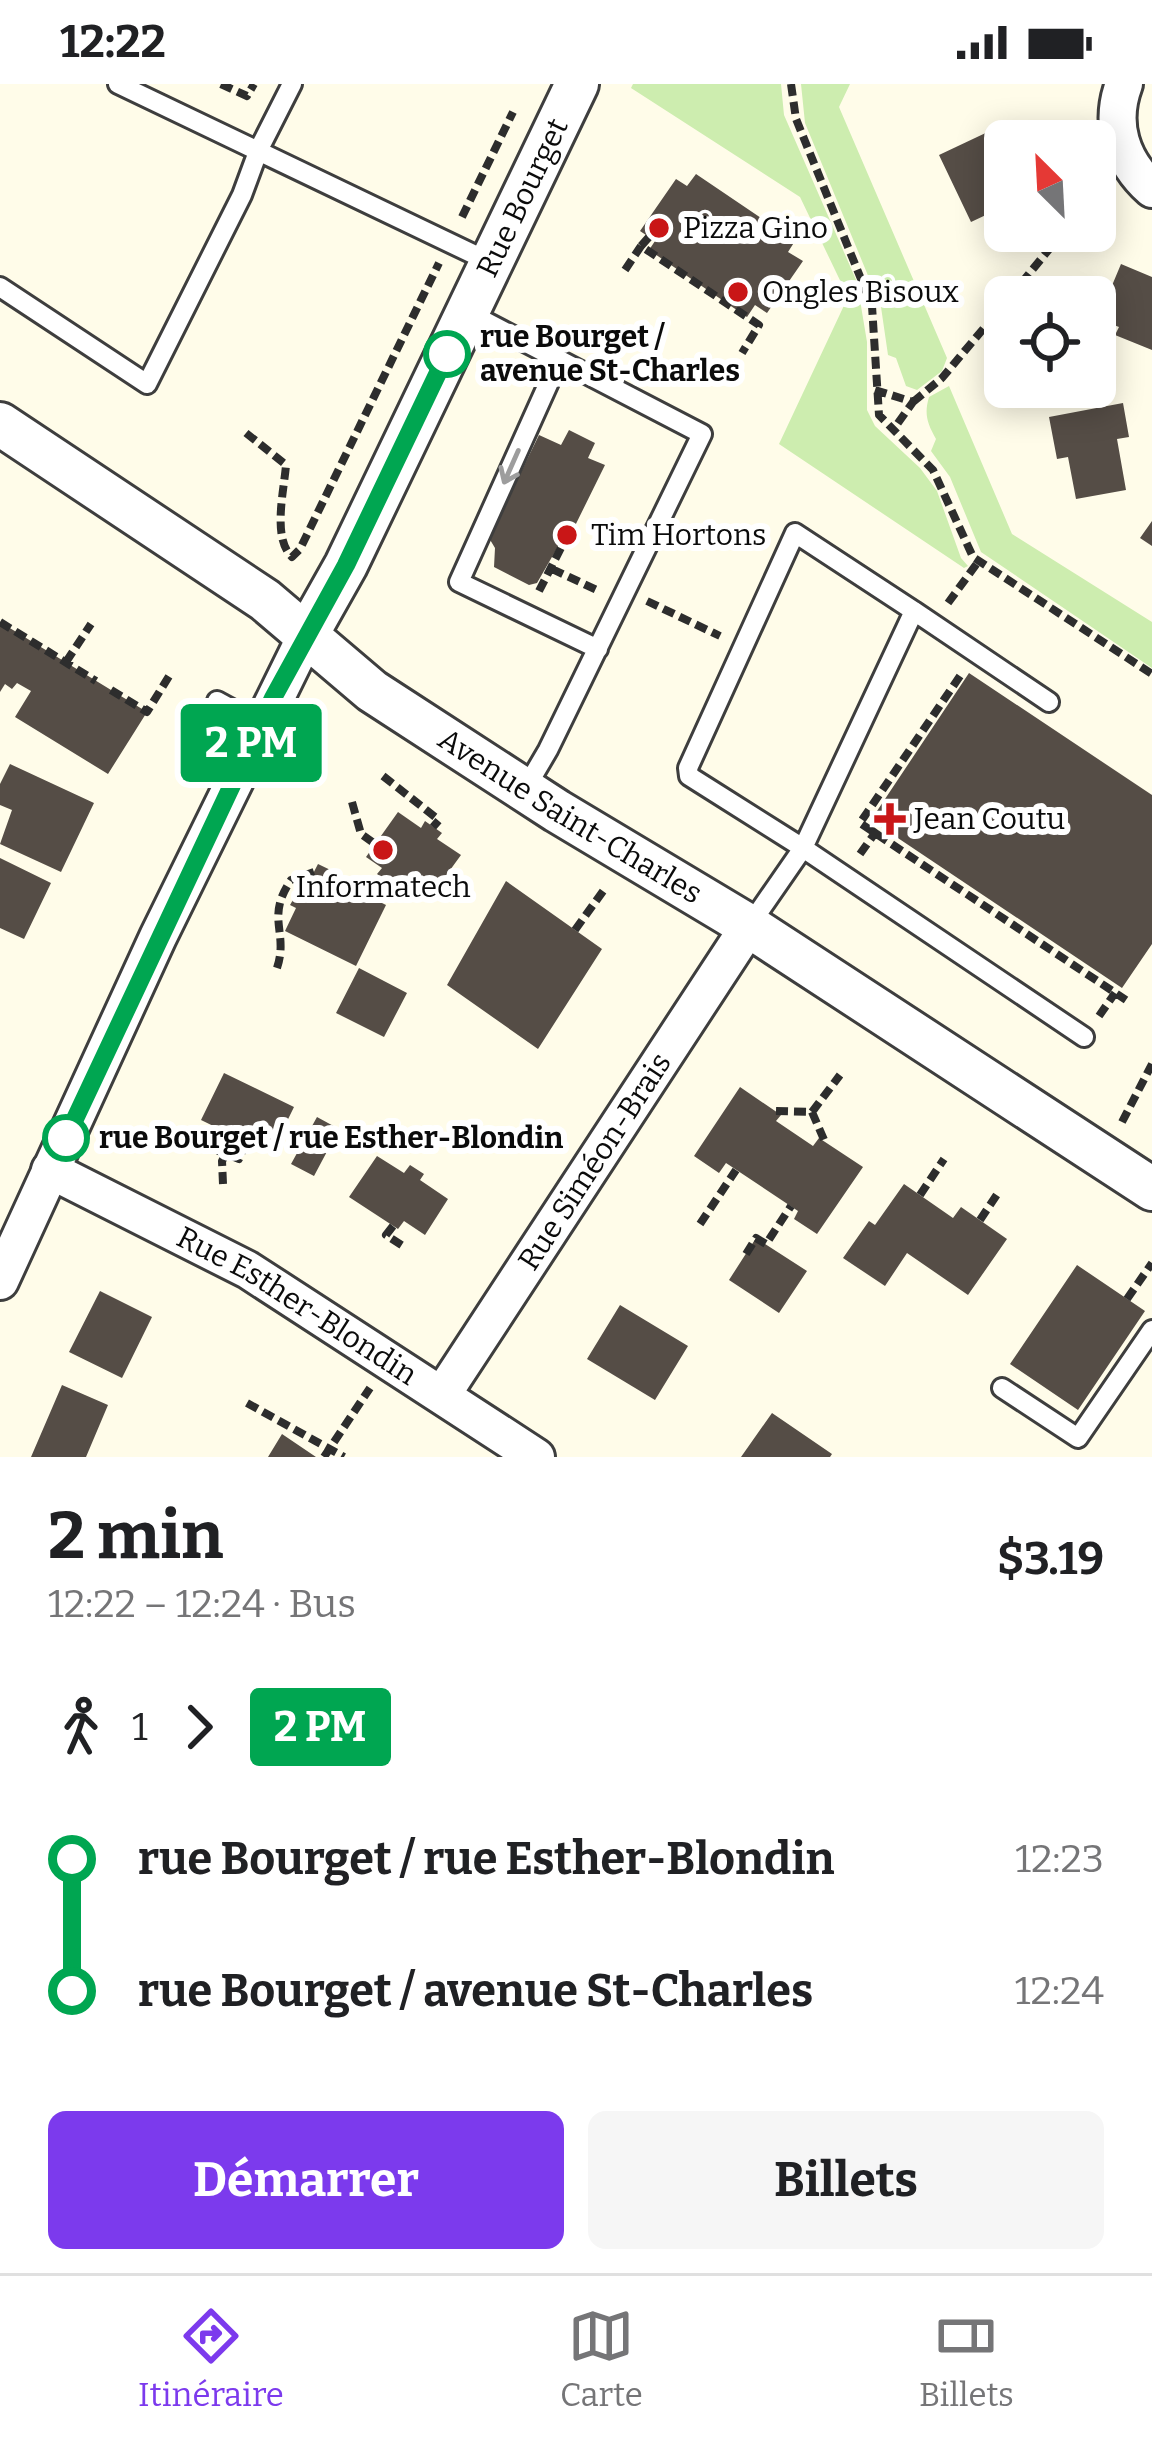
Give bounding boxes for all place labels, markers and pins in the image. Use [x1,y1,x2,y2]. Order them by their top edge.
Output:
place label: Pizza Gino [683,210,828,246]
marker: Pizza Gino [646,215,672,241]
place label: Ongles Bisoux [762,274,959,310]
marker: Ongles Bisoux [725,279,751,305]
place label: rue Bourget / avenue St-Charles [480,319,740,389]
marker: rue Bourget / avenue St-Charles [425,332,469,376]
place label: Tim Hortons [591,517,766,553]
marker: Tim Hortons [554,522,580,548]
place label: Jean Coutu [913,801,1065,837]
marker: Jean Coutu [877,806,903,832]
marker: Informatech [370,837,396,863]
place label: Informatech [295,869,471,905]
marker: rue Bourget / rue Esther-Blondin [44,1116,88,1160]
place label: rue Bourget / rue Esther-Blondin [99,1120,564,1156]

